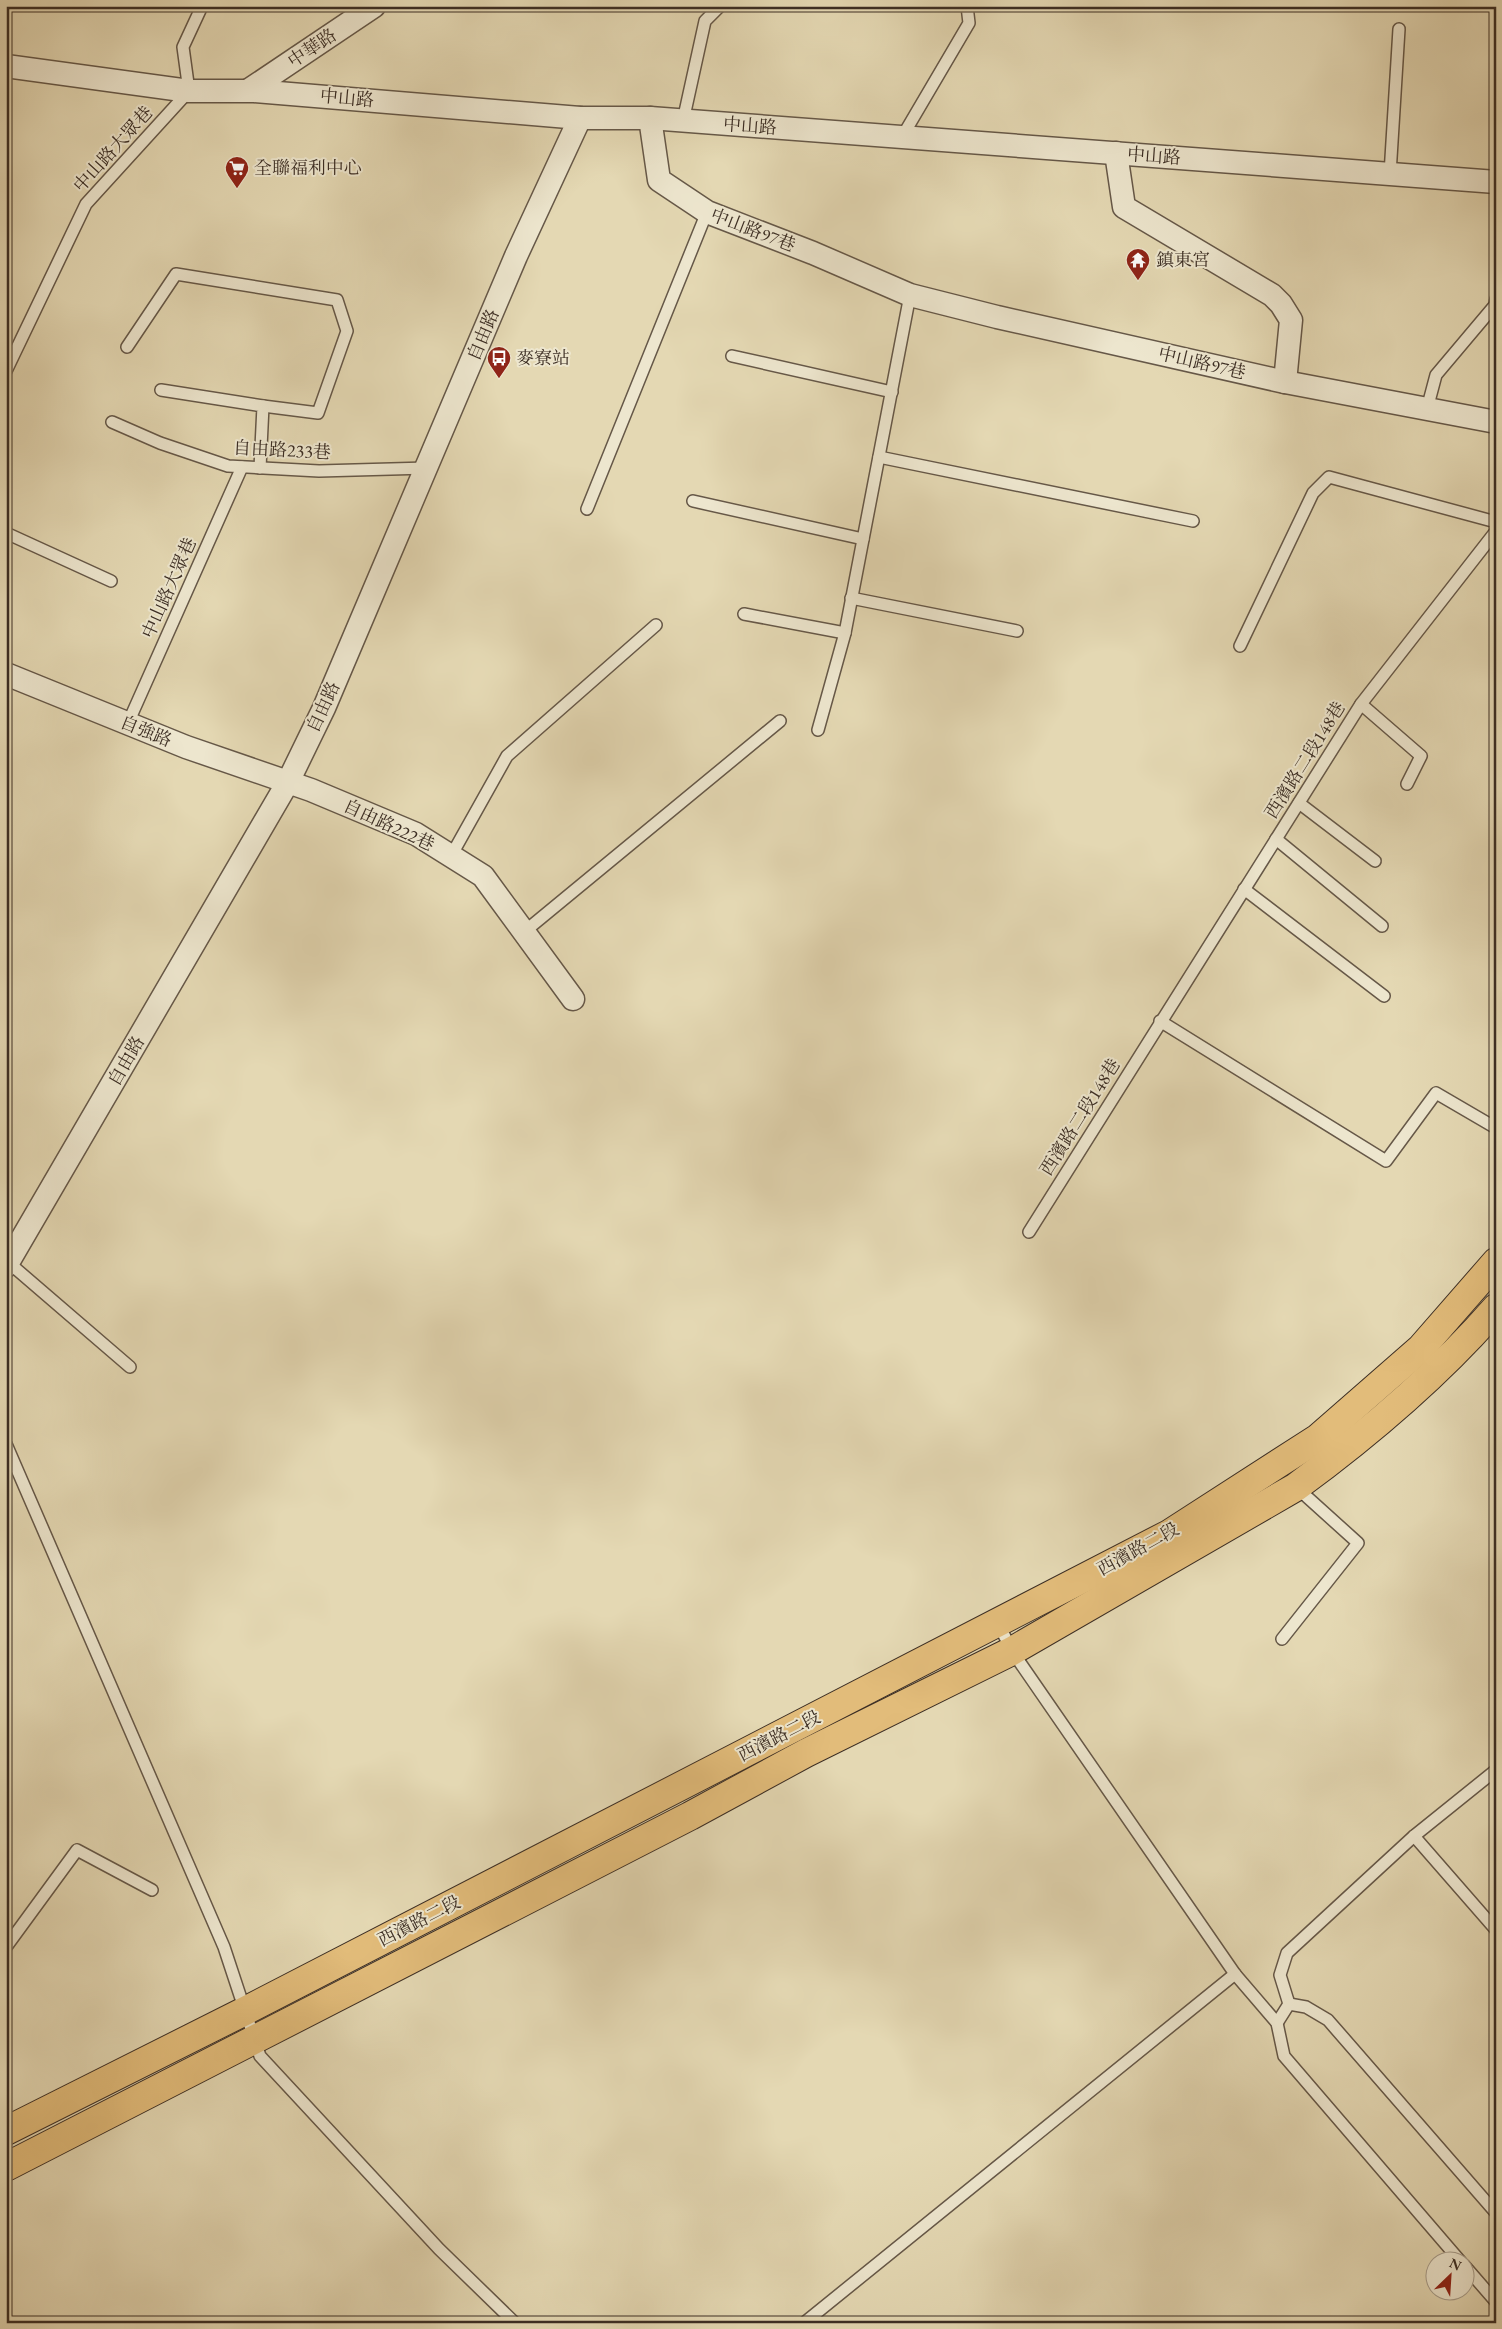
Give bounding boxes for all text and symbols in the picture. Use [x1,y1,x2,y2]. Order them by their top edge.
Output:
street label: 中華路 [283,23,341,72]
street label: 中山路 [319,84,375,111]
street label: 中山路大眾巷 [68,101,157,196]
street label: 中山路 [722,112,778,139]
street label: 中山路 [1126,142,1182,169]
supermarket icon: 全聯福利中心 [224,155,250,189]
place label: 全聯福利中心 [254,156,362,179]
street label: 中山路97巷 [707,203,799,256]
temple icon: 鎮東宮 [1125,247,1151,281]
place label: 鎮東宮 [1156,248,1210,271]
street label: 自由路 [461,305,504,364]
street label: 中山路97巷 [1156,341,1248,384]
bus stop icon: 麥寮站 [486,345,512,379]
place label: 麥寮站 [516,346,570,369]
street label: 自由路233巷 [233,435,332,464]
street label: 中山路大眾巷 [136,534,201,642]
street label: 自由路 [301,677,344,736]
street label: 西濱路二段148巷 [1259,697,1350,823]
street label: 自強路 [117,710,176,751]
street label: 自由路222巷 [340,793,438,856]
street label: 自由路 [102,1032,149,1090]
street label: 西濱路二段148巷 [1034,1054,1125,1180]
street label: 西濱路二段 [1093,1517,1183,1580]
street label: 西濱路二段 [733,1705,824,1766]
street label: 西濱路二段 [373,1890,464,1951]
north arrow [1424,2252,1474,2302]
text: N [1447,2254,1465,2275]

